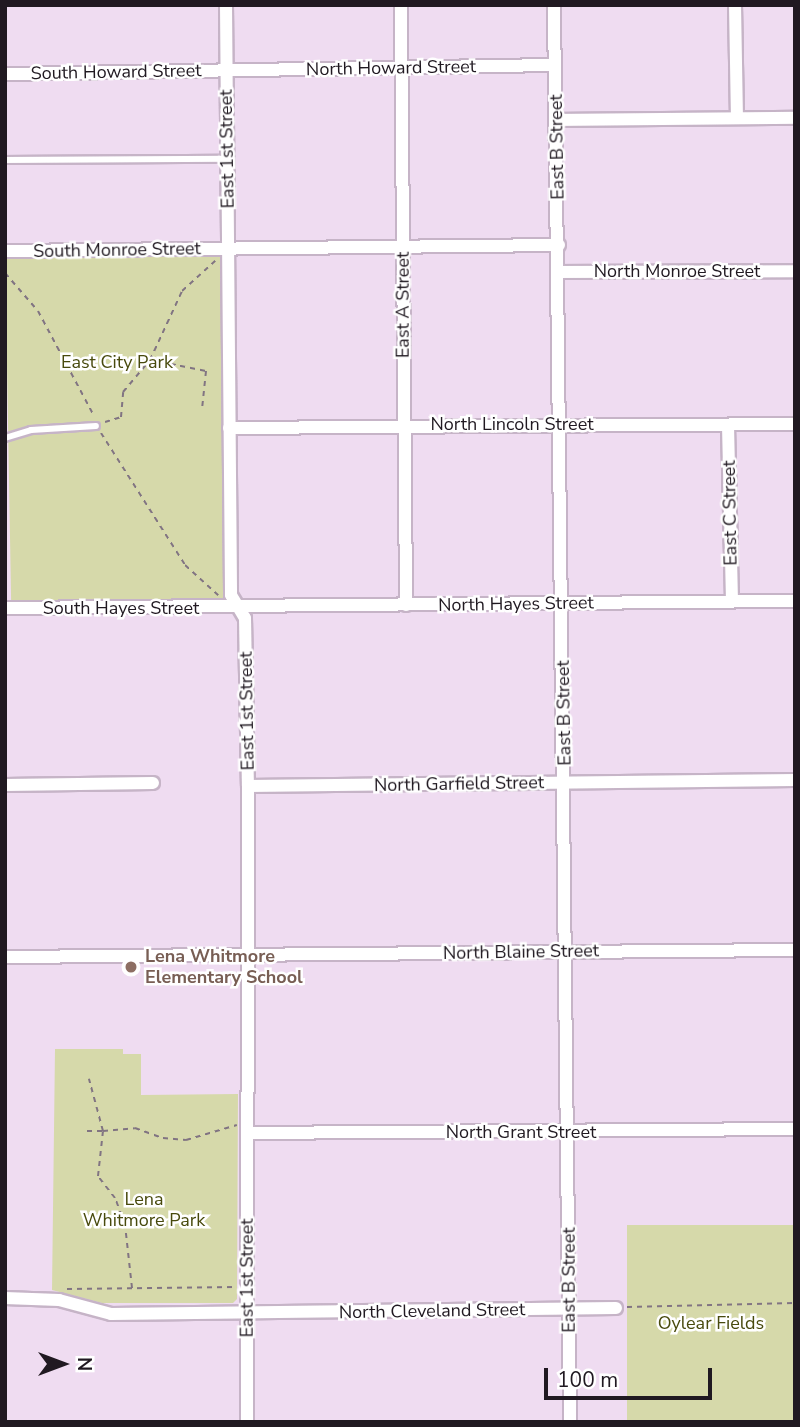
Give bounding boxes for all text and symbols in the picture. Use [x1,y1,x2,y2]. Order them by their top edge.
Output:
street label: North Howard Street [306,56,476,80]
street label: South Howard Street [30,60,202,84]
street label: East 1st Street [215,89,239,209]
street label: East B Street [545,94,569,200]
street label: South Monroe Street [33,238,201,262]
street label: East A Street [392,252,414,358]
street label: North Monroe Street [594,260,760,282]
park label: East City Park [61,351,173,373]
street label: North Lincoln Street [430,413,594,435]
street label: East C Street [718,460,742,566]
street label: North Hayes Street [438,592,594,616]
street label: South Hayes Street [43,597,199,619]
street label: East 1st Street [235,651,259,771]
street label: East B Street [552,660,576,766]
street label: North Garfield Street [374,772,544,796]
street label: North Blaine Street [443,940,599,964]
place label: Lena Whitmore Elementary School [145,946,303,988]
marker: Lena Whitmore Elementary School [123,959,139,975]
street label: North Grant Street [446,1121,596,1143]
park label: Lena Whitmore Park [83,1189,205,1232]
street label: East 1st Street [236,1219,258,1337]
street label: East B Street [558,1227,580,1333]
street label: North Cleveland Street [339,1299,525,1323]
park label: Oylear Fields [658,1312,764,1334]
north arrow [28,1329,98,1399]
scale bar [548,1354,716,1398]
text: N [71,1357,97,1371]
text: 100 m [557,1366,618,1394]

